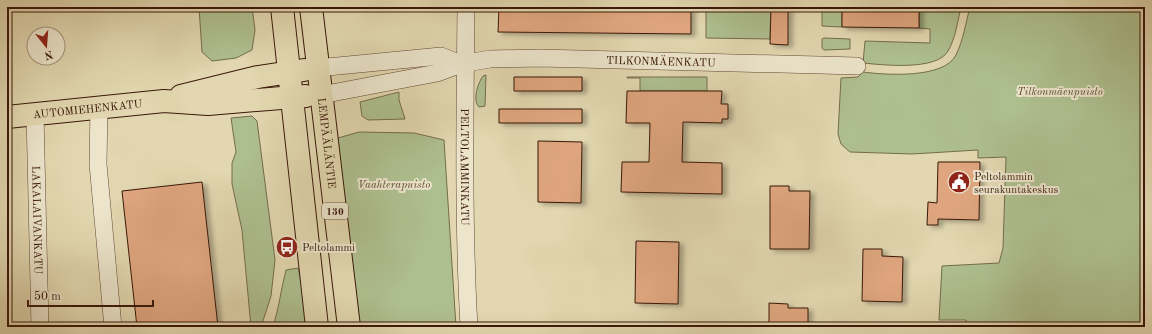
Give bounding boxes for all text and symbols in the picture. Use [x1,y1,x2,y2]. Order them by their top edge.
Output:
north arrow [26,26,66,66]
text: N [42,48,54,61]
street label: TILKONMÄENKATU [606,55,716,69]
park label: Tilkonmäenpuisto [1017,87,1103,98]
street label: LEMPÄÄLÄNTIE [315,97,337,189]
street label: AUTOMIEHENKATU [33,99,143,121]
street label: PELTOLAMMINKATU [458,108,469,226]
street label: LAKALAIVANKATU [29,166,43,275]
public building icon: Peltolammin seurakuntakeskus [946,169,972,195]
place label: Peltolammin seurakuntakeskus [974,172,1059,196]
park label: Vaahterapuisto [358,180,430,191]
road number: 130 [322,203,348,219]
bus stop icon: Peltolammi [274,234,300,260]
place label: Peltolammi [302,243,355,254]
scale bar [28,282,153,308]
text: 50 m [34,290,61,303]

